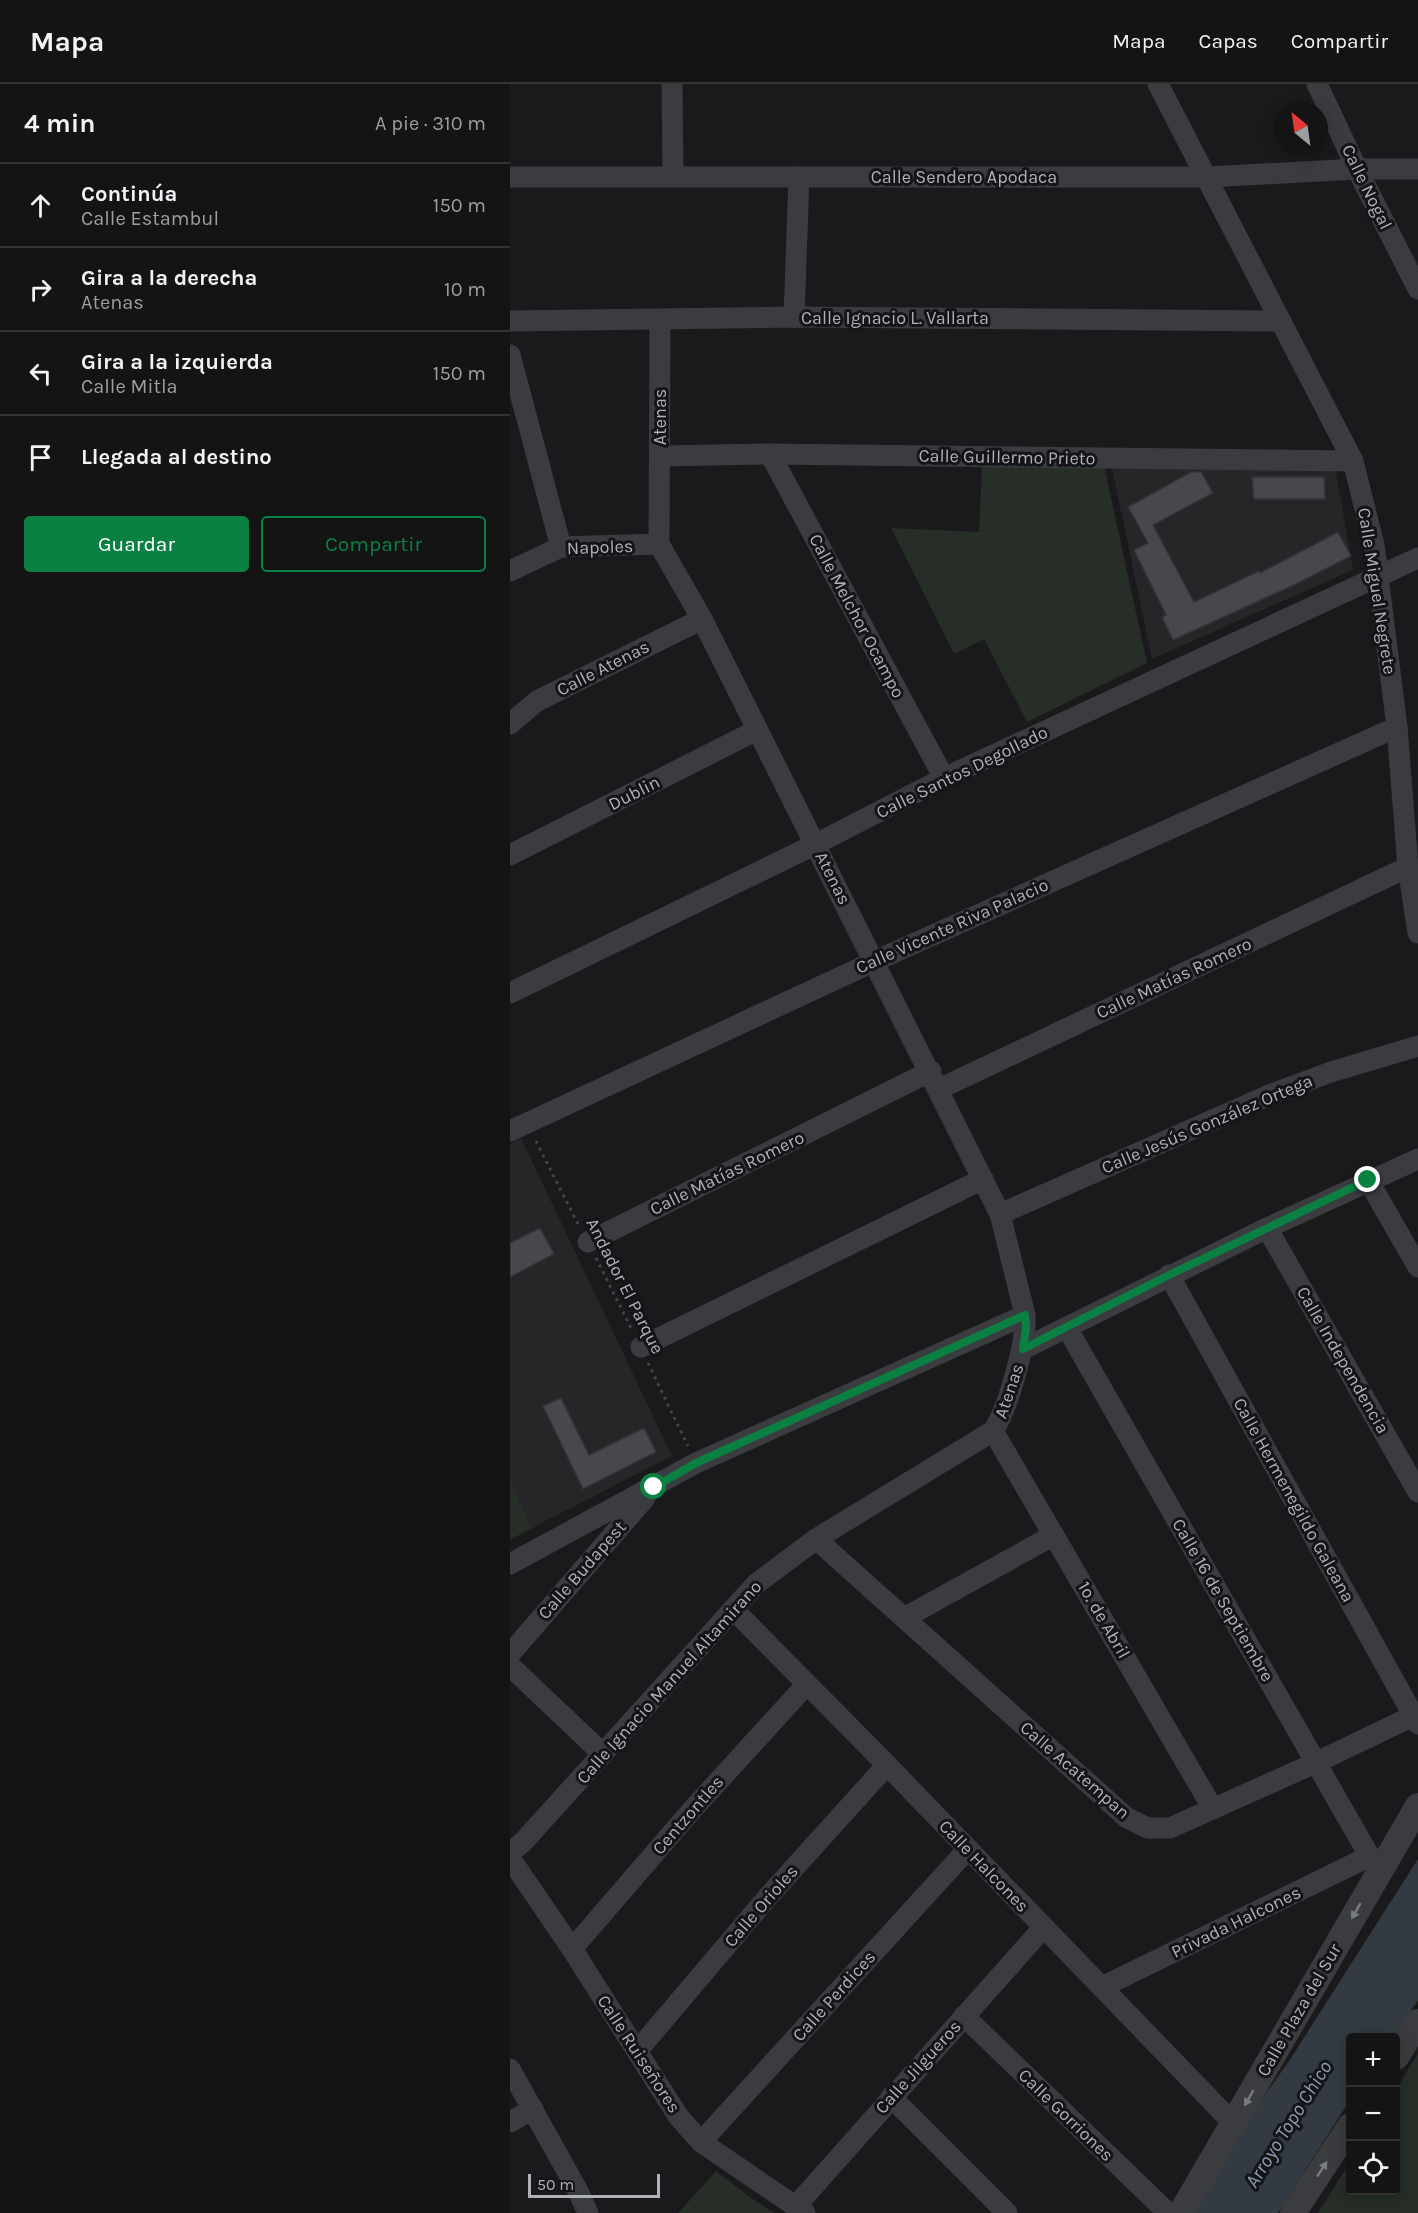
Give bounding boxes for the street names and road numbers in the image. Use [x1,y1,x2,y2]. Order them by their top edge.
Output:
street label: Calle Nogal [1337,141,1397,233]
street label: Calle Sendero Apodaca [871,166,1057,188]
street label: Calle Ignacio L. Vallarta [801,307,989,329]
street label: Atenas [649,389,671,445]
street label: Calle Guillermo Prieto [918,444,1096,470]
street label: Calle Miguel Negrete [1353,506,1401,676]
street label: Calle Melchor Ocampo [804,530,910,702]
street label: Napoles [566,535,634,559]
street label: Calle Atenas [553,635,653,701]
street label: Calle Santos Degollado [873,721,1051,823]
street label: Dublin [605,771,663,815]
street label: Atenas [810,848,856,908]
street label: Calle Vicente Riva Palacio [852,874,1052,978]
street label: Calle Matías Romero [1093,932,1255,1024]
street label: Calle Jesús González Ortega [1098,1069,1316,1179]
street label: Calle Matías Romero [646,1126,808,1220]
street label: Andador El Parque [581,1214,669,1358]
street label: Calle Independencia [1292,1282,1394,1438]
street label: Atenas [989,1361,1029,1421]
street label: Calle Hermenegildo Galeana [1229,1394,1359,1606]
street label: Calle 16 de Septiembre [1167,1515,1279,1685]
street label: Calle Budapest [533,1516,631,1624]
street label: Calle Ignacio Manuel Altamirano [572,1576,766,1788]
street label: 1o. de Abril [1073,1578,1135,1662]
street label: Calle Acatempan [1016,1716,1134,1824]
street label: Centzontles [648,1771,728,1859]
street label: Calle Halcones [934,1815,1034,1917]
street label: Calle Orioles [719,1860,803,1952]
street label: Privada Halcones [1168,1881,1304,1963]
street label: Calle Plaza del Sur [1252,1939,1346,2080]
street label: Calle Perdices [788,1946,880,2046]
street label: Calle Ruiseñores [593,1991,685,2117]
street label: Calle Jilgueros [870,2016,966,2118]
street label: Calle Gorriones [1014,2064,1118,2166]

